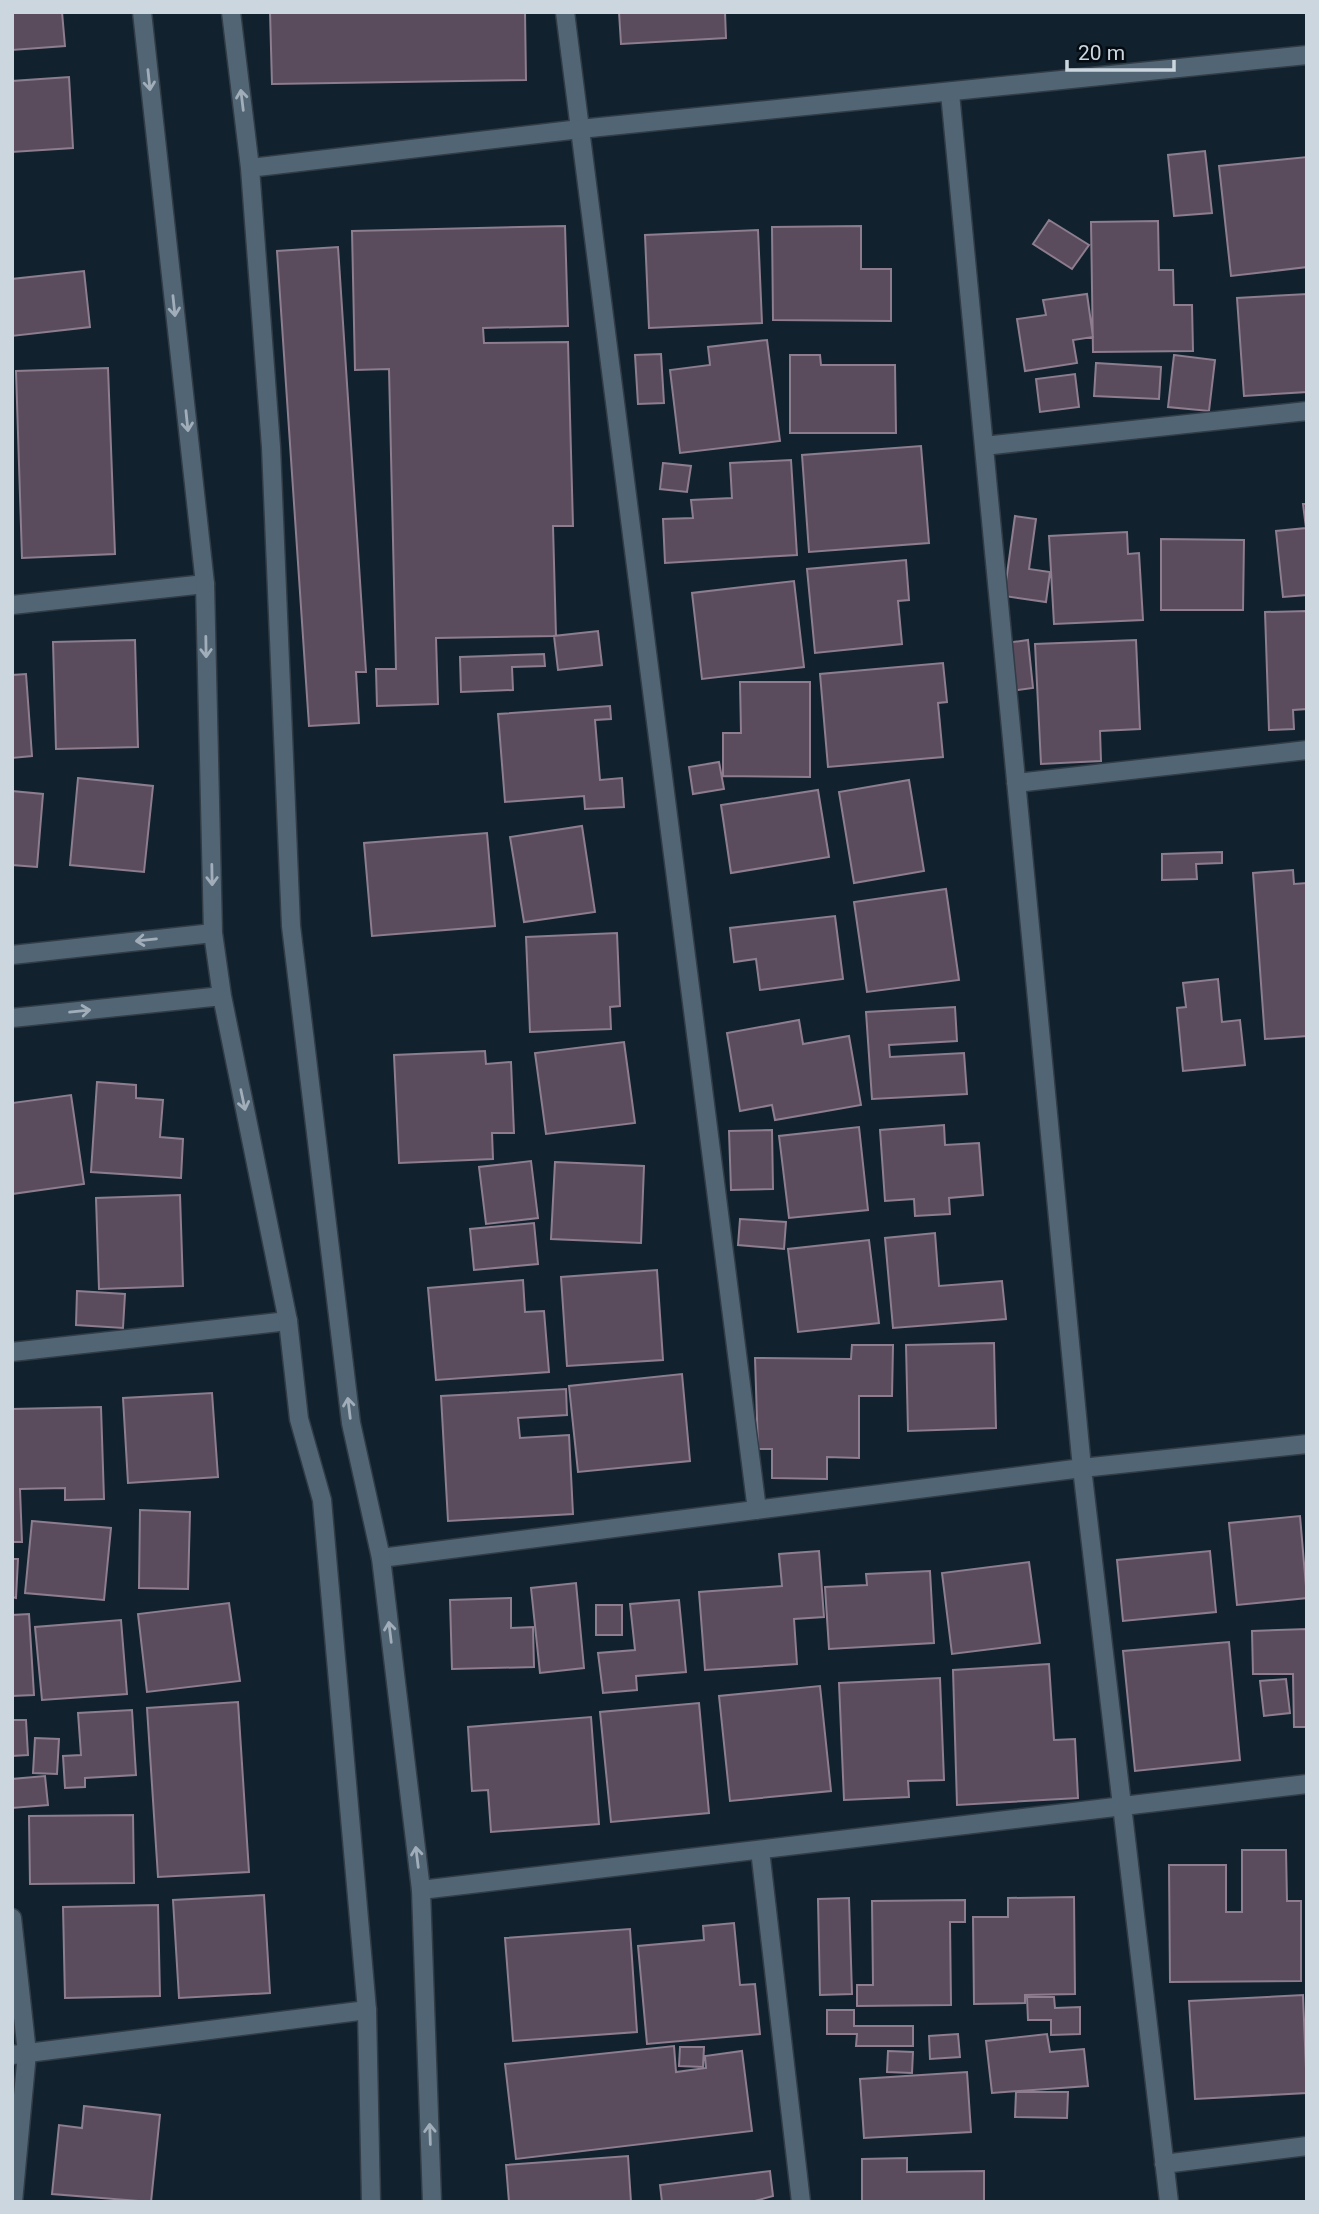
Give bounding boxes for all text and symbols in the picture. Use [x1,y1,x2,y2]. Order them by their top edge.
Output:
scale bar [1067,28,1174,72]
text: 20 m [1078,41,1125,65]
one-way arrow [143,68,156,91]
one-way arrow [235,89,248,112]
one-way arrow [168,294,181,317]
one-way arrow [180,409,193,432]
one-way arrow [200,636,213,659]
one-way arrow [205,863,219,886]
one-way arrow [135,934,157,947]
one-way arrow [68,1004,91,1017]
one-way arrow [237,1088,251,1111]
one-way arrow [342,1397,355,1420]
one-way arrow [383,1621,396,1643]
one-way arrow [411,1847,424,1869]
one-way arrow [423,2122,436,2145]

